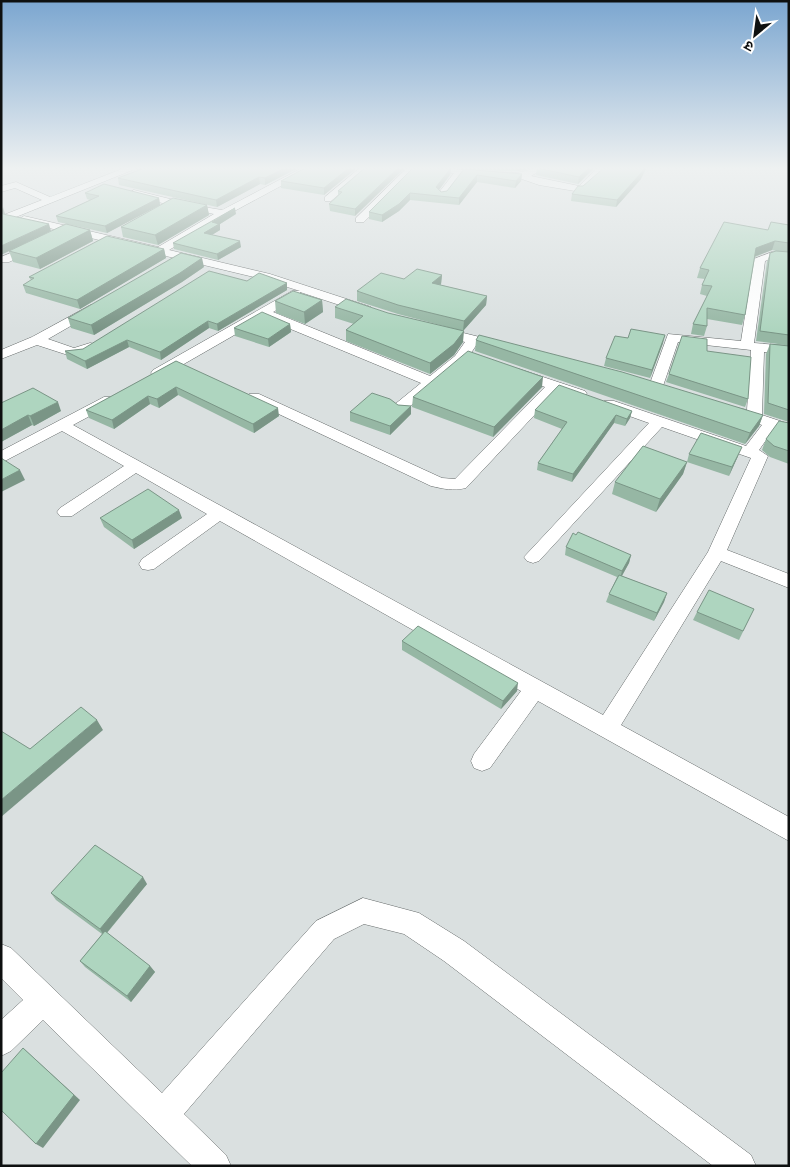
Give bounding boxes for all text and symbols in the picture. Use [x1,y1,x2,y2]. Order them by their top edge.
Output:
north arrow [730,10,780,60]
text: उ [741,36,757,55]

